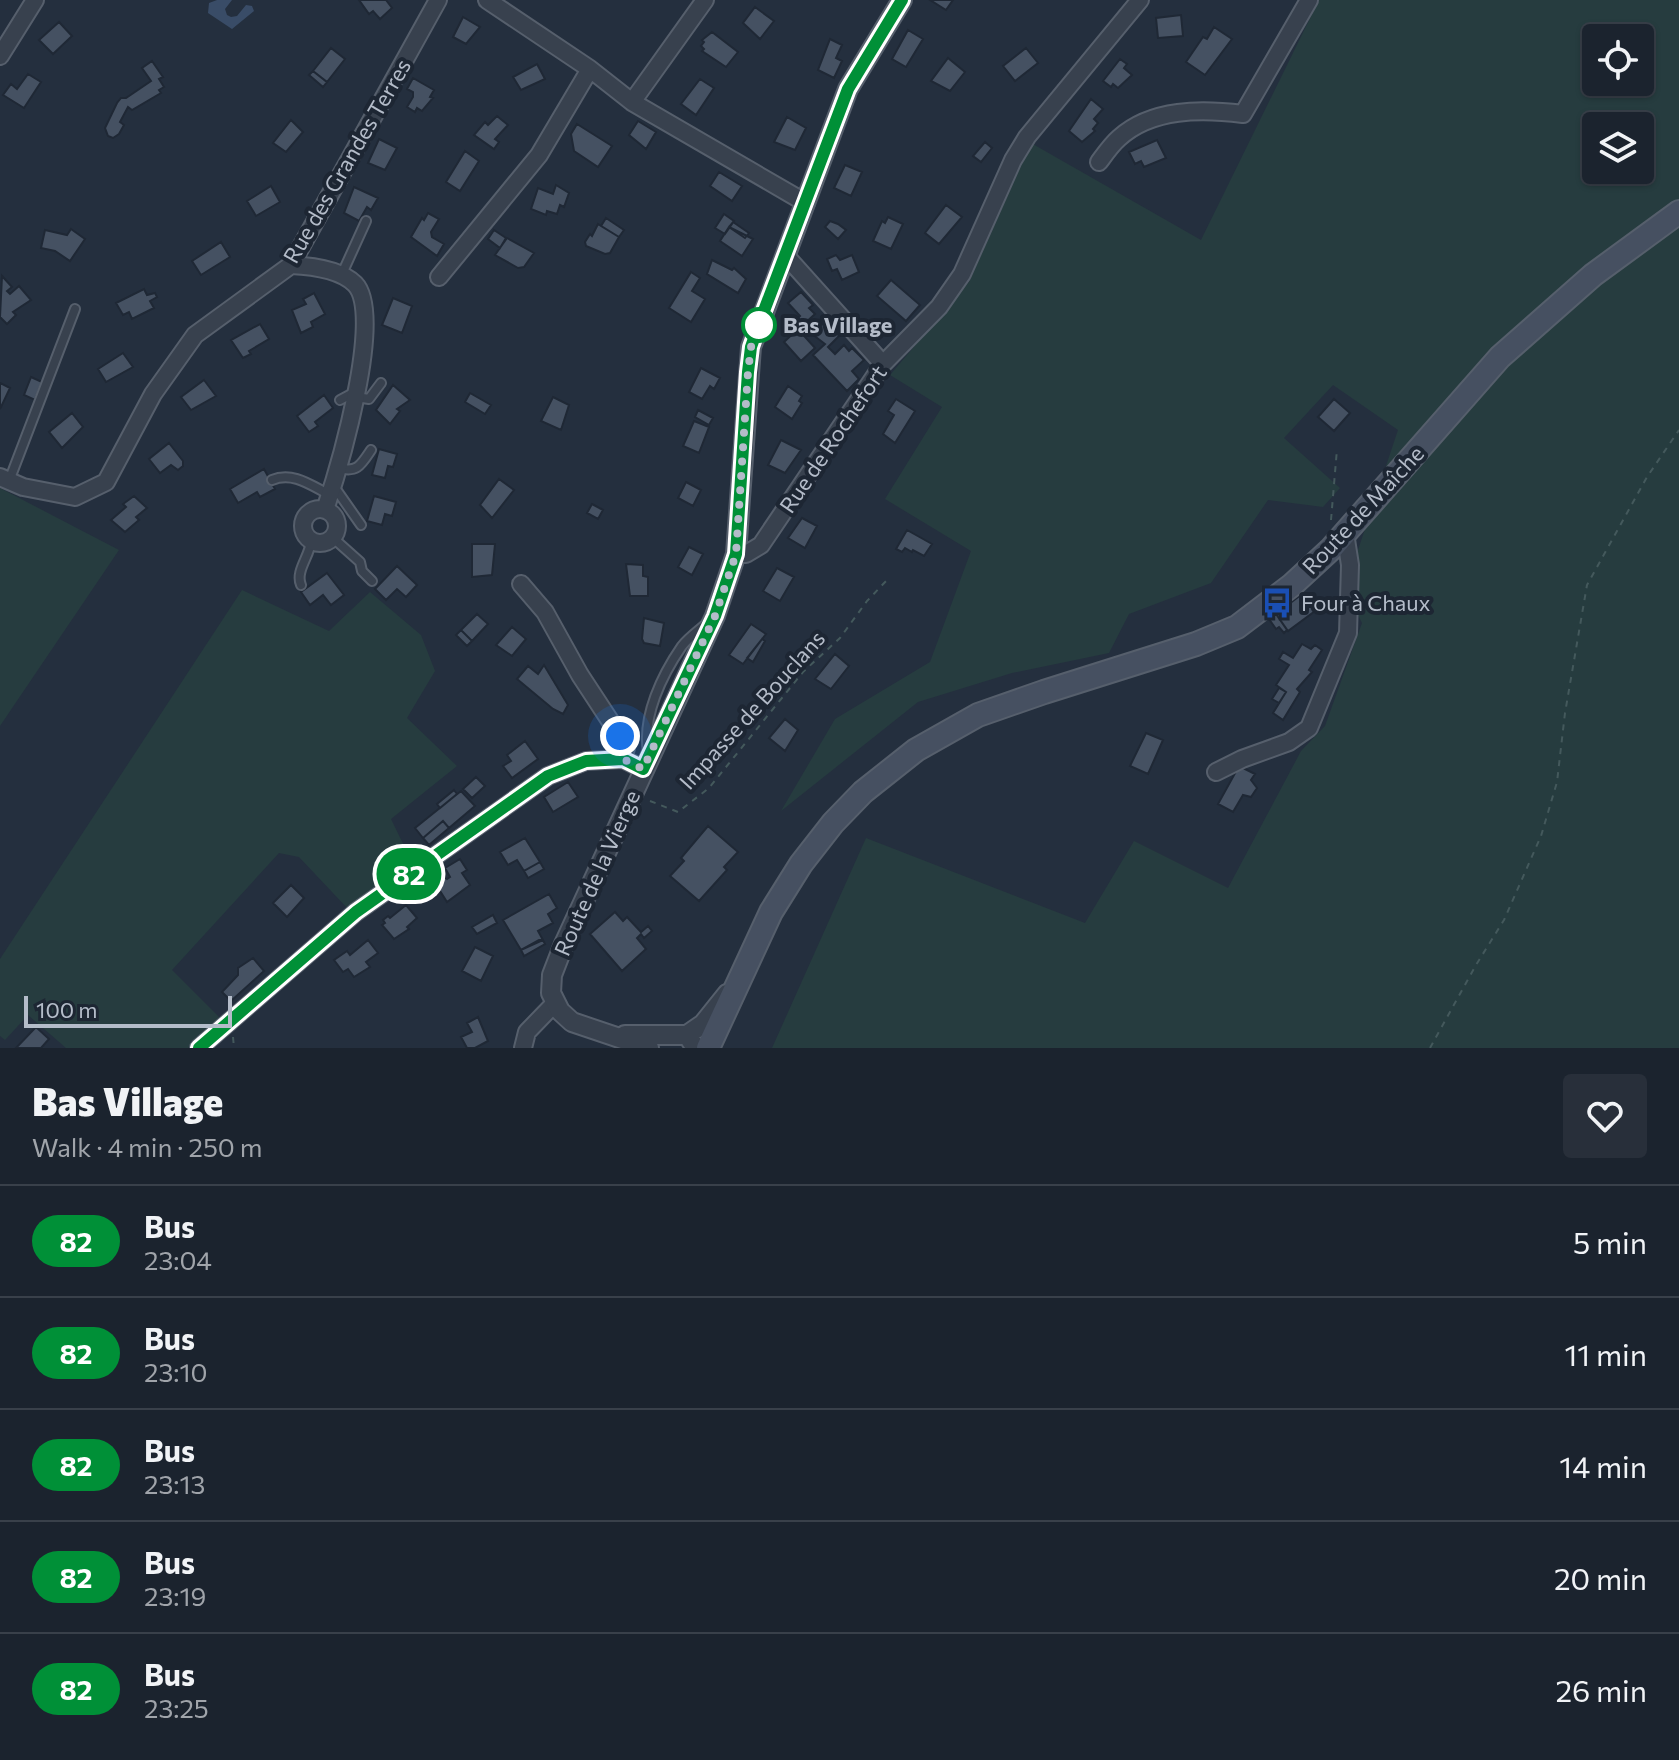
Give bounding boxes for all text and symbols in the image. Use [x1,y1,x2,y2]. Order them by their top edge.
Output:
map controls [1582,24,1654,184]
button: locate [1582,24,1654,96]
street label: Rue des Grandes Terres [277,54,416,268]
button: layers [1582,112,1654,184]
marker: Bas Village [742,308,776,342]
place label: Bas Village [783,311,892,338]
street label: Rue de Rochefort [773,360,892,518]
street label: Route de Maîche [1296,440,1429,579]
bus stop icon: Four à Chaux [1260,586,1294,620]
place label: Four à Chaux [1301,589,1431,616]
street label: Impasse de Bouclans [673,625,830,795]
your location [600,716,640,756]
street label: Route de la Vierge [548,786,645,960]
line badge: 82 [373,848,445,900]
text: 82 [392,857,426,891]
scale bar [24,992,232,1028]
text: 100 m [36,996,98,1023]
button: heart [1563,1074,1647,1158]
text: Bas Village [32,1077,223,1124]
text: Walk · 4 min · 250 m [32,1131,262,1162]
text: Bus [144,1207,195,1244]
text: 5 min [1573,1223,1647,1260]
text: 82 [59,1224,93,1258]
text: 23:04 [144,1244,212,1275]
text: Bus [144,1319,195,1356]
text: 11 min [1565,1335,1647,1372]
text: 82 [59,1336,93,1370]
text: 23:10 [144,1356,207,1387]
text: Bus [144,1431,195,1468]
text: 14 min [1559,1447,1647,1484]
text: 82 [59,1448,93,1482]
text: 23:13 [144,1468,205,1499]
text: Bus [144,1543,195,1580]
text: 20 min [1554,1559,1647,1596]
text: 82 [59,1560,93,1594]
text: 23:19 [144,1580,206,1611]
text: Bus [144,1655,195,1692]
text: 26 min [1555,1671,1647,1708]
text: 82 [59,1672,93,1706]
text: 23:25 [144,1692,209,1723]

